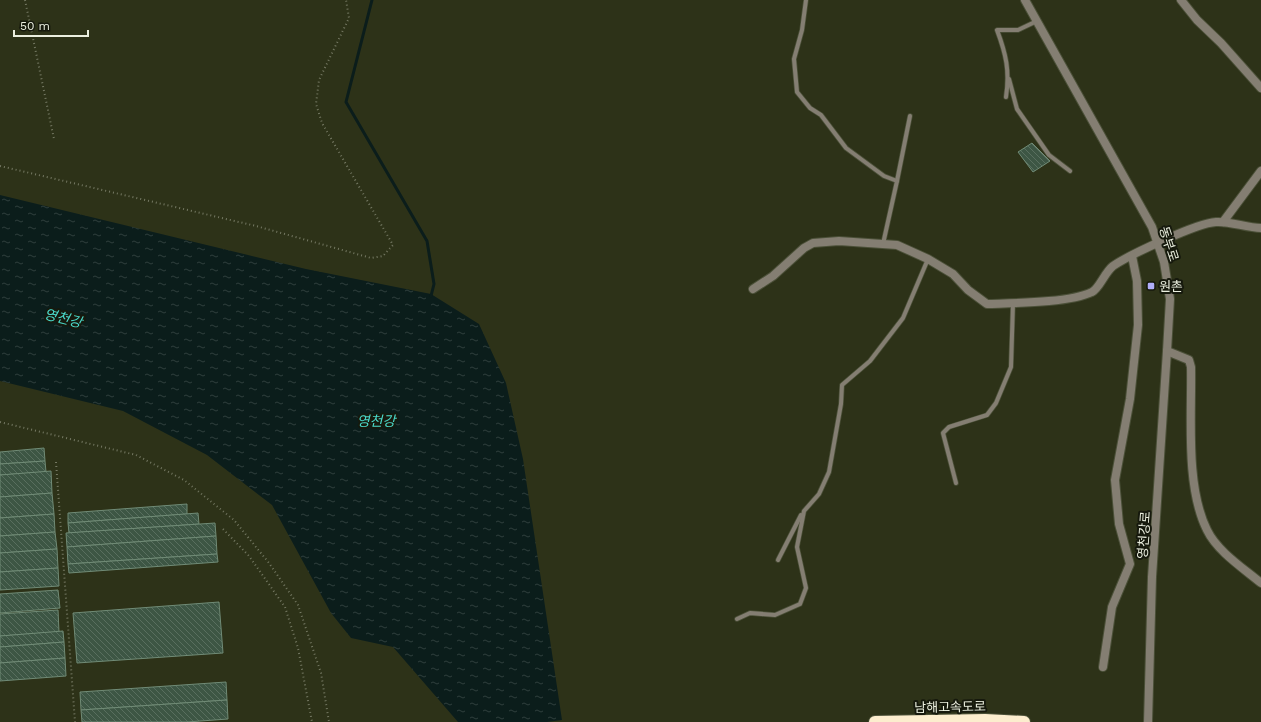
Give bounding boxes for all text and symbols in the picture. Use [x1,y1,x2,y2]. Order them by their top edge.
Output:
scale bar [14,12,88,38]
text: 50 m [20,19,50,33]
street label: 동부로 [1156,225,1182,263]
place label: 원촌 [1159,279,1183,294]
marker: 원촌 [1146,281,1156,291]
water label: 영천강 [42,306,86,331]
water label: 영천강 [357,413,397,429]
street label: 영천강로 [1135,511,1153,559]
street label: 남해고속도로 [914,699,986,715]

